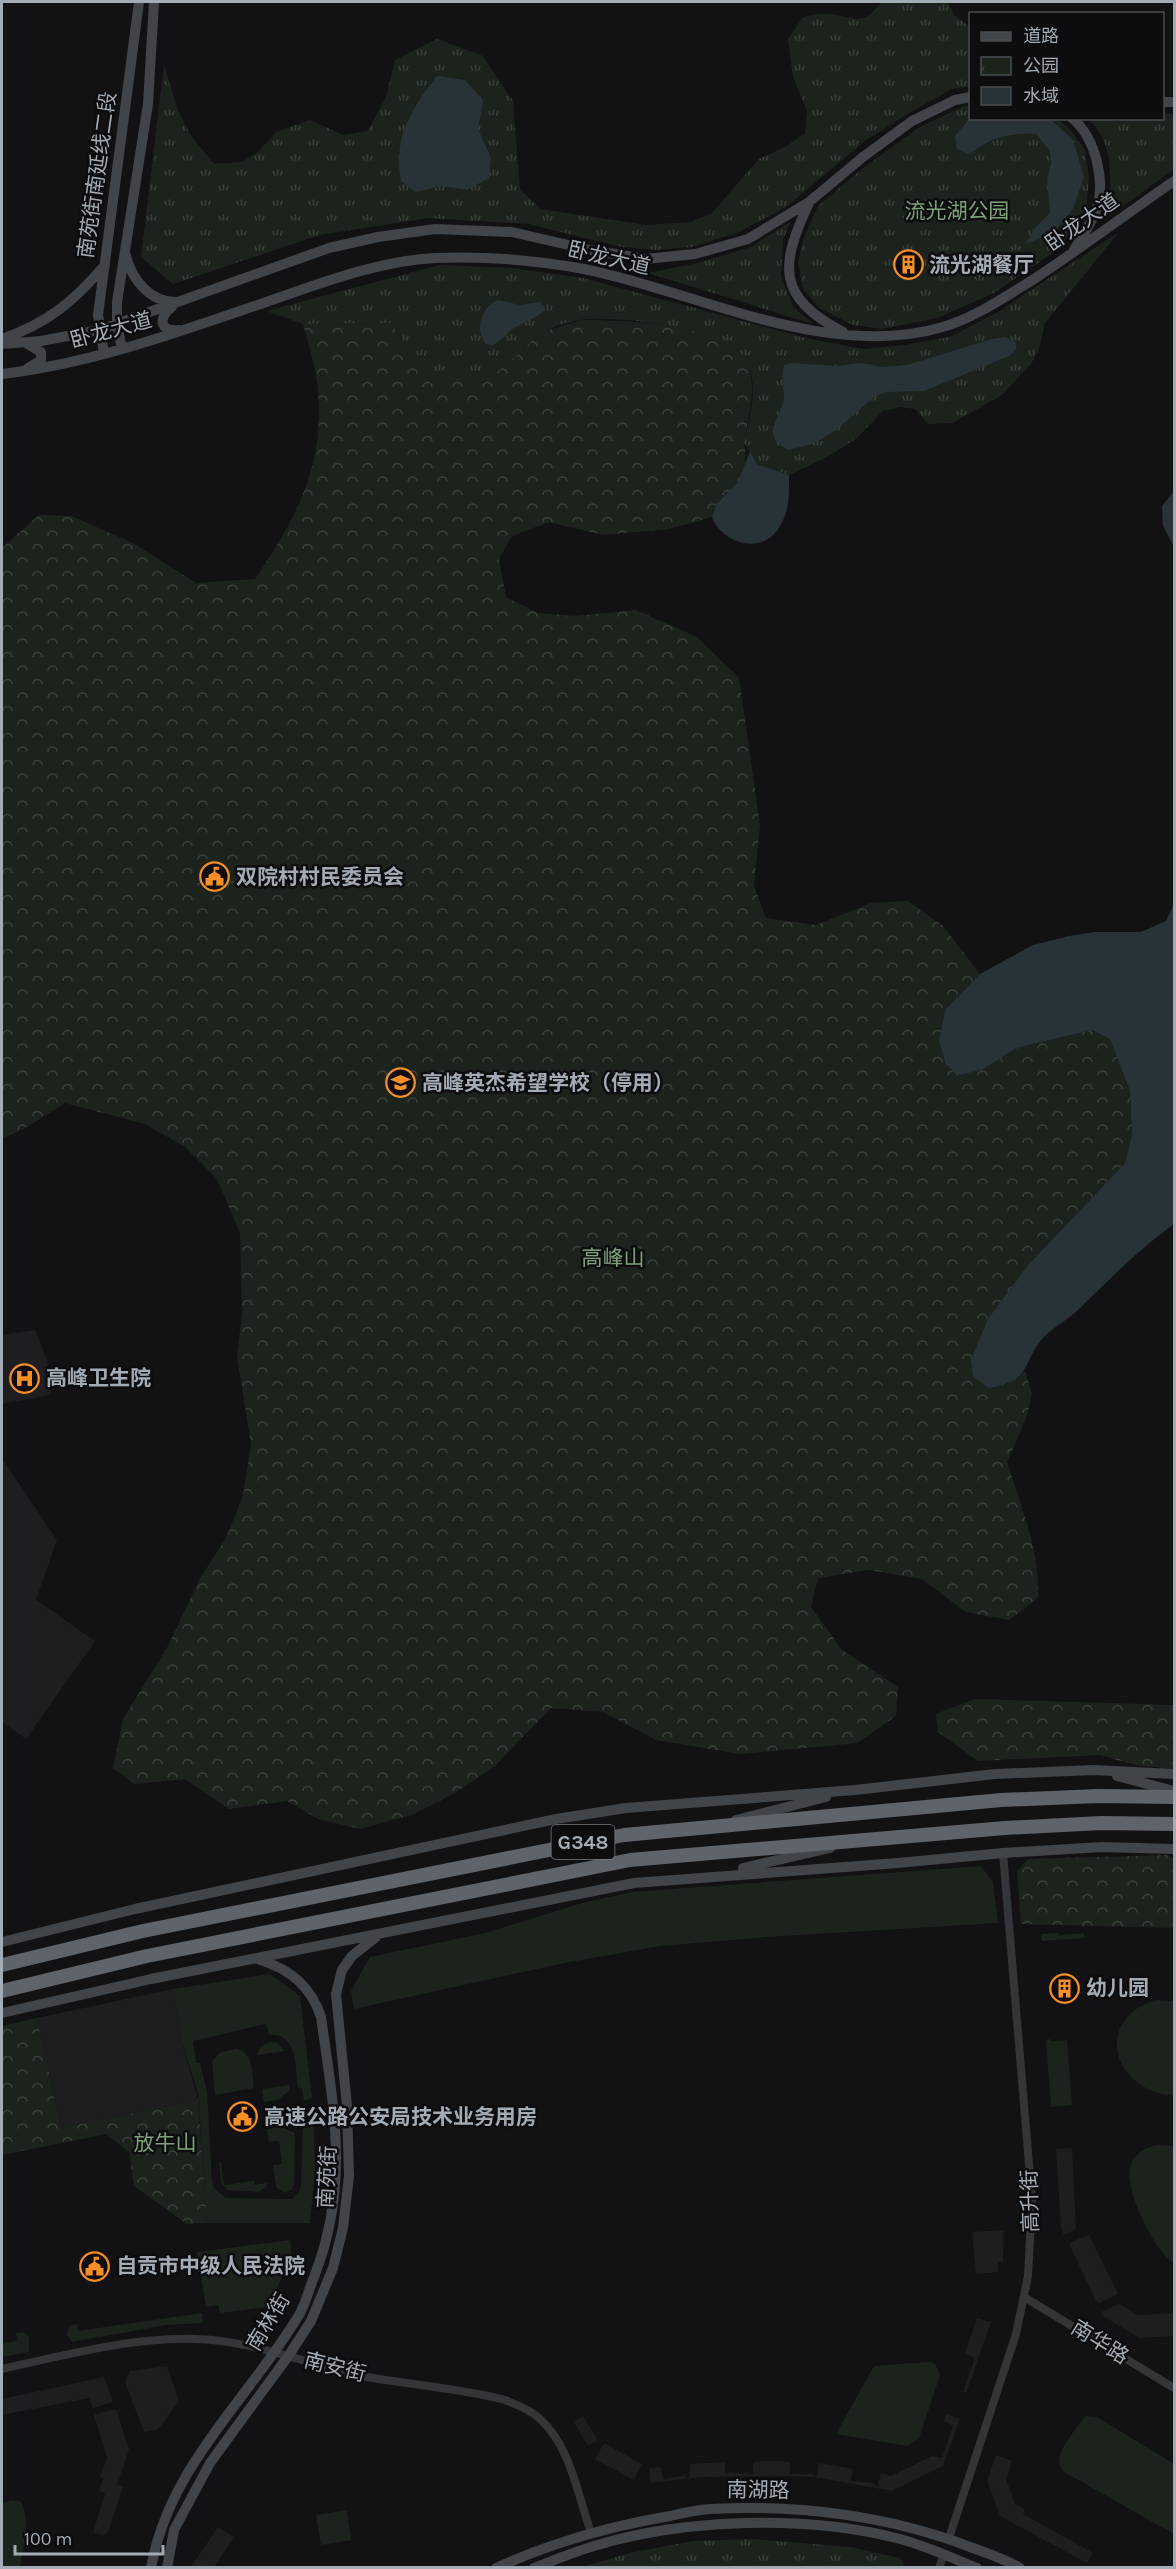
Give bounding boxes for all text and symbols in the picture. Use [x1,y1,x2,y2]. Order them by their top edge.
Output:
legend [969,12,1164,120]
text: 道路 [1023,25,1059,47]
text: 公园 [1023,55,1059,77]
text: 水域 [1023,85,1059,107]
street label: 南苑街南延线二段 [73,90,121,260]
street label: 卧龙大道 [1041,188,1123,256]
park label: 流光湖公园 [905,199,1010,223]
street label: 卧龙大道 [565,237,653,279]
building icon: 流光湖餐厅 [892,249,924,281]
place label: 流光湖餐厅 [929,253,1034,277]
street label: 卧龙大道 [67,308,155,352]
public building icon: 双院村村民委员会 [199,861,231,893]
place label: 双院村村民委员会 [236,865,404,889]
school or university icon: 高峰英杰希望学校（停用） [385,1067,417,1099]
place label: 高峰英杰希望学校（停用） [422,1071,674,1095]
park label: 高峰山 [582,1246,645,1270]
hospital icon: 高峰卫生院 [9,1362,41,1394]
place label: 高峰卫生院 [46,1366,151,1390]
road number: G348 [552,1825,614,1859]
building icon: 幼儿园 [1049,1972,1081,2004]
place label: 幼儿园 [1086,1976,1149,2000]
public building icon: 高速公路公安局技术业务用房 [227,2101,259,2133]
place label: 高速公路公安局技术业务用房 [264,2105,537,2129]
park label: 放牛山 [134,2131,197,2155]
street label: 南苑街 [313,2145,341,2209]
street label: 高升街 [1017,2169,1043,2233]
public building icon: 自贡市中级人民法院 [79,2250,111,2282]
place label: 自贡市中级人民法院 [116,2254,305,2278]
street label: 南林街 [241,2289,295,2355]
street label: 南华路 [1067,2315,1133,2369]
street label: 南安街 [302,2348,368,2386]
street label: 南湖路 [726,2477,790,2503]
scale bar [15,2518,164,2556]
text: 100 m [24,2528,72,2550]

